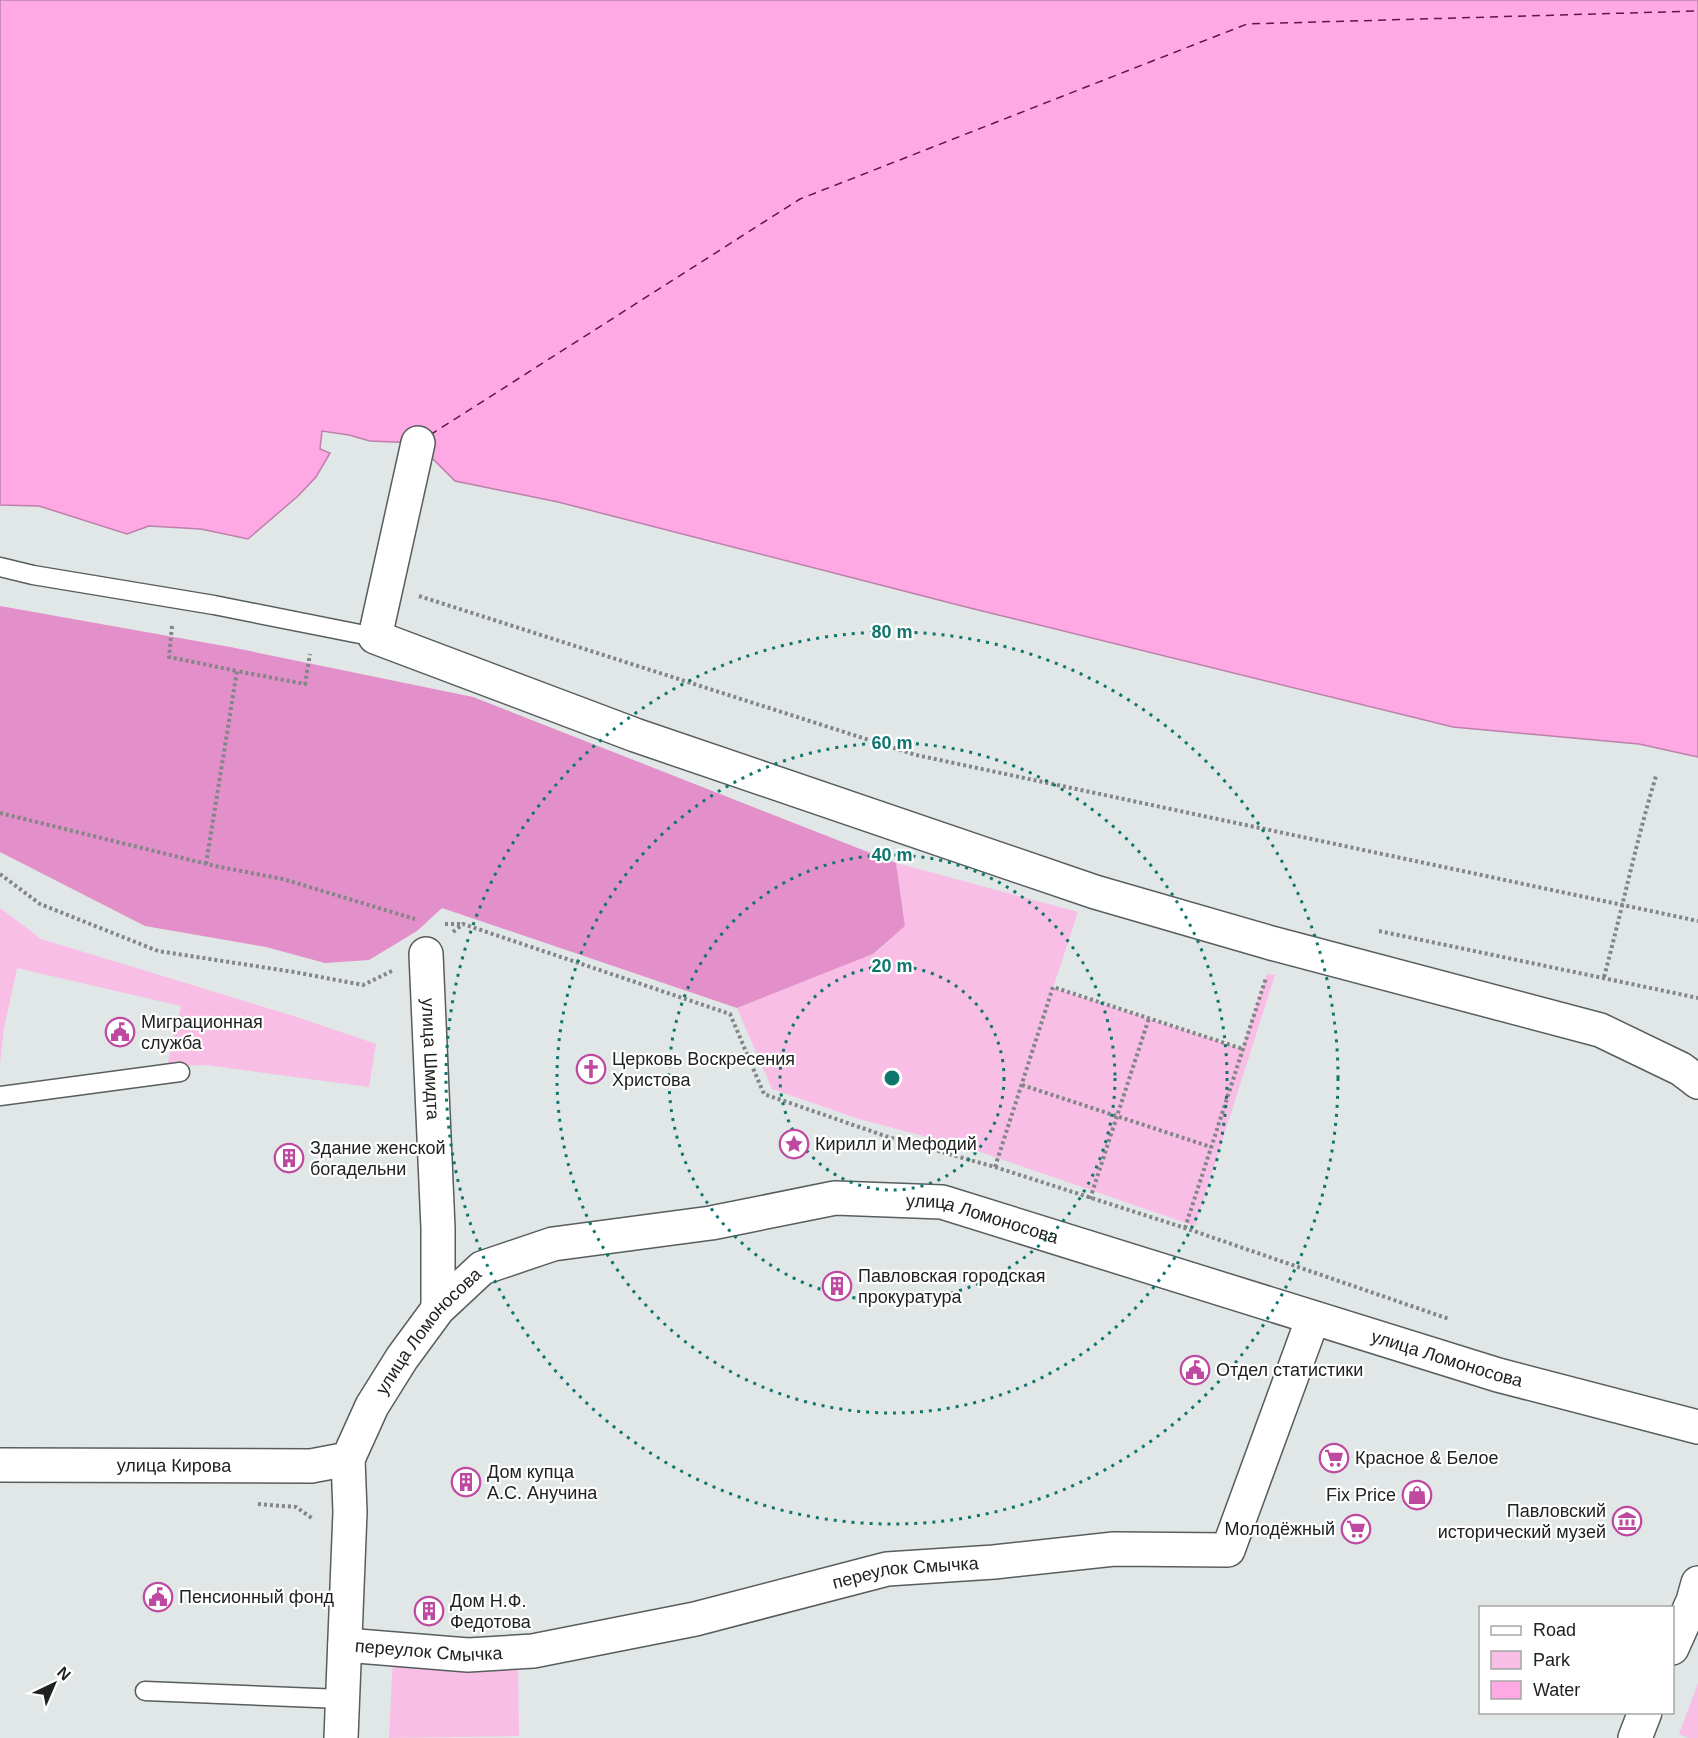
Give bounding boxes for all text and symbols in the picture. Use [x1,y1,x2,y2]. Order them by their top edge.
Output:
text: 80 m [871,622,913,642]
text: 60 m [871,733,913,753]
text: 40 m [871,845,913,865]
text: 20 m [871,956,913,976]
street label: улица Шмидта [418,997,443,1121]
place label: Миграционная служба [141,1012,263,1053]
public building icon: Миграционная служба [104,1016,136,1048]
place label: Церковь Воскресения Христова [612,1049,795,1090]
church icon: Церковь Воскресения Христова [575,1053,607,1085]
centre of rings [882,1068,902,1088]
place icon: Кирилл и Мефодий [778,1128,810,1160]
place label: Кирилл и Мефодий [815,1134,977,1154]
place label: Здание женской богадельни [310,1138,446,1179]
building icon: Здание женской богадельни [273,1142,305,1174]
street label: улица Ломоносова [906,1191,1062,1248]
street label: улица Ломоносова [372,1263,486,1398]
place label: Павловская городская прокуратура [858,1266,1046,1307]
building icon: Павловская городская прокуратура [821,1270,853,1302]
street label: улица Ломоносова [1369,1326,1526,1391]
public building icon: Отдел статистики [1179,1354,1211,1386]
place label: Отдел статистики [1216,1360,1363,1380]
supermarket icon: Красное & Белое [1318,1442,1350,1474]
place label: Красное & Белое [1355,1448,1498,1468]
street label: улица Кирова [117,1455,232,1476]
place label: Дом купца А.С. Анучина [487,1462,598,1503]
building icon: Дом купца А.С. Анучина [450,1466,482,1498]
shop icon: Fix Price [1401,1479,1433,1511]
place label: Fix Price [1326,1485,1396,1505]
place label: Павловский исторический музей [1438,1501,1606,1542]
museum icon: Павловский исторический музей [1611,1505,1643,1537]
supermarket icon: Молодёжный [1340,1513,1372,1545]
place label: Молодёжный [1224,1519,1335,1539]
street label: переулок Смычка [830,1553,980,1593]
public building icon: Пенсионный фонд [142,1581,174,1613]
place label: Пенсионный фонд [179,1587,335,1607]
place label: Дом Н.Ф. Федотова [450,1591,532,1632]
building icon: Дом Н.Ф. Федотова [413,1595,445,1627]
legend [1479,1606,1674,1714]
text: Road [1533,1620,1576,1640]
street label: переулок Смычка [354,1636,504,1665]
text: Park [1533,1650,1571,1670]
north arrow [24,1654,84,1714]
text: N [54,1663,74,1684]
text: Water [1533,1680,1580,1700]

